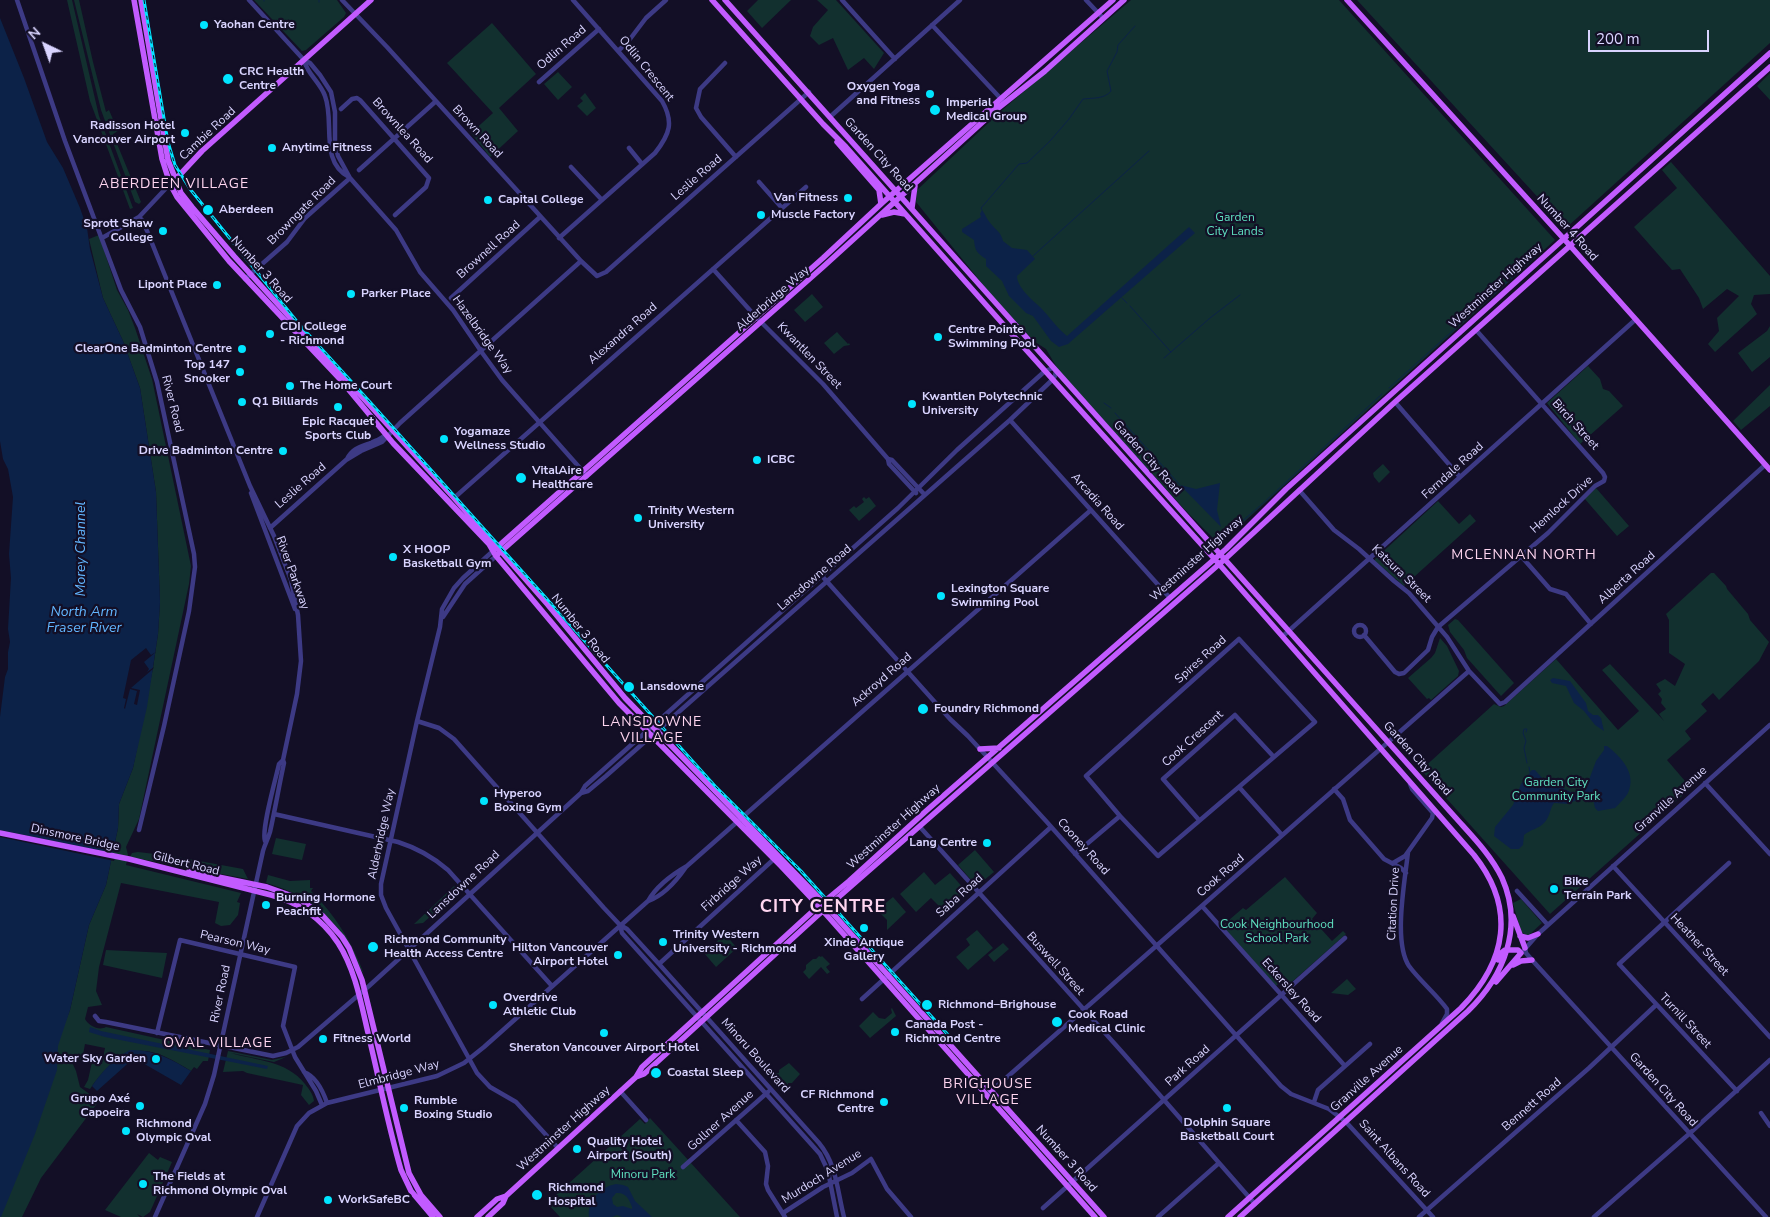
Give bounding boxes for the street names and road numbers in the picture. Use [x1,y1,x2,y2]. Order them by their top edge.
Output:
street label: Odlin Road [535,23,589,73]
street label: Odlin Crescent [615,33,677,105]
street label: Brownlea Road [369,95,435,167]
street label: Brown Road [449,103,505,161]
street label: Cambie Road [177,104,239,164]
street label: Garden City Road [841,115,915,195]
street label: Leslie Road [669,152,725,204]
street label: Browngate Road [265,174,339,248]
street label: Number 4 Road [1533,192,1601,264]
street label: Brownell Road [454,218,524,282]
street label: Number 3 Road [227,234,295,306]
street label: Westminster Highway [1446,240,1546,332]
street label: Alderbridge Way [733,263,813,335]
street label: Hazelbridge Way [449,293,515,377]
street label: Alexandra Road [586,300,660,368]
street label: Kwantlen Street [774,320,844,392]
street label: River Road [158,374,186,434]
street label: Birch Street [1548,397,1602,453]
street label: Garden City Road [1110,418,1184,498]
street label: Ferndale Road [1419,440,1487,502]
street label: Leslie Road [273,460,329,512]
street label: Arcadia Road [1068,470,1126,534]
street label: Hemlock Drive [1528,473,1596,537]
street label: Westminster Highway [1147,513,1247,605]
street label: River Parkway [272,534,312,612]
street label: Lansdowne Road [775,542,855,614]
street label: Katsura Street [1368,542,1434,606]
street label: Alberta Road [1595,549,1659,607]
street label: Number 3 Road [548,591,612,667]
street label: Spires Road [1172,633,1230,687]
street label: Ackroyd Road [849,650,915,710]
street label: Cook Crescent [1159,708,1227,770]
street label: Garden City Road [1380,719,1454,799]
street label: Granville Avenue [1632,764,1710,836]
street label: Westminster Highway [844,781,944,873]
street label: Alderbridge Way [365,787,399,881]
street label: Cooney Road [1054,816,1112,878]
street label: Dinsmore Bridge [29,822,121,854]
street label: Lansdowne Road [425,848,503,922]
street label: Gilbert Road [151,849,221,879]
street label: Cook Road [1194,852,1248,900]
street label: Firbridge Way [699,853,765,915]
street label: Citation Drive [1385,867,1403,941]
street label: Saba Road [934,871,986,921]
street label: Heather Street [1667,911,1731,979]
street label: Pearson Way [198,928,272,958]
street label: Buswell Street [1023,930,1087,998]
street label: Eckersley Road [1258,956,1324,1026]
street label: River Road [208,964,234,1024]
street label: Turnill Street [1656,991,1714,1051]
street label: Minoru Boulevard [718,1016,792,1096]
street label: Park Road [1163,1042,1213,1090]
street label: Granville Avenue [1328,1043,1406,1115]
street label: Garden City Road [1626,1050,1700,1130]
street label: Elmbridge Way [357,1057,441,1093]
street label: Bennett Road [1499,1075,1565,1135]
street label: Westminster Highway [514,1083,614,1175]
street label: Gollner Avenue [685,1088,757,1154]
street label: Saint Albans Road [1355,1117,1433,1201]
street label: Number 3 Road [1032,1123,1100,1195]
street label: Murdoch Avenue [780,1147,864,1207]

